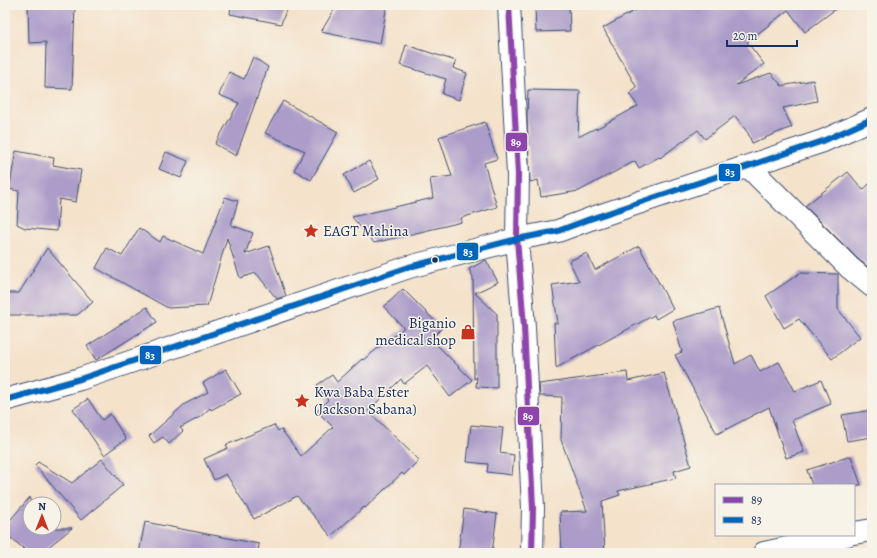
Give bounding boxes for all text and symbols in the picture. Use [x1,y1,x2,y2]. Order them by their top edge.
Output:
scale bar [727,22,797,48]
text: 20 m [733,28,757,44]
line badge: 89 [505,132,528,152]
text: 89 [511,135,521,150]
line badge: 83 [718,163,741,182]
text: 83 [725,165,735,180]
place label: EAGT Mahina [323,221,409,241]
place icon: EAGT Mahina [302,222,320,240]
line badge: 83 [456,242,479,261]
text: 83 [463,245,473,260]
unlabelled marker [430,255,440,265]
place label: Biganio medical shop [375,313,456,350]
shop icon: Biganio medical shop [459,323,477,341]
line badge: 83 [139,345,162,365]
text: 83 [145,348,155,363]
place label: Kwa Baba Ester (Jackson Sabana) [314,382,417,419]
place icon: Kwa Baba Ester (Jackson Sabana) [293,392,311,410]
line badge: 89 [517,406,540,426]
text: 89 [523,409,533,424]
legend [715,484,855,536]
text: 89 [751,492,762,508]
north arrow [22,496,62,536]
text: N [38,499,46,514]
text: 83 [751,512,762,528]

